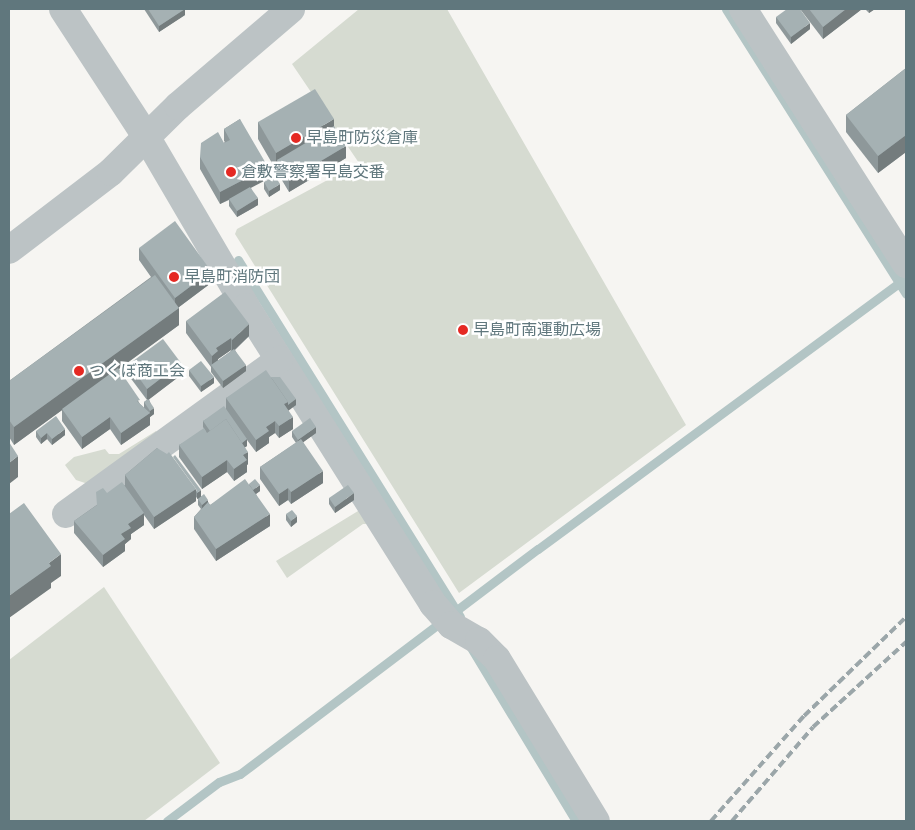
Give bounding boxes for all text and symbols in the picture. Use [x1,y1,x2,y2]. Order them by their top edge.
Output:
place label: 早島町防災倉庫 [306,128,418,148]
marker: 早島町防災倉庫 [290,132,302,144]
place label: 倉敷警察署早島交番 [241,162,385,182]
marker: 倉敷警察署早島交番 [225,166,237,178]
place label: 早島町消防団 [184,267,280,287]
marker: 早島町消防団 [168,271,180,283]
place label: 早島町南運動広場 [473,320,601,340]
marker: 早島町南運動広場 [457,324,469,336]
place label: つくぼ商工会 [89,361,185,381]
marker: つくぼ商工会 [73,365,85,377]

